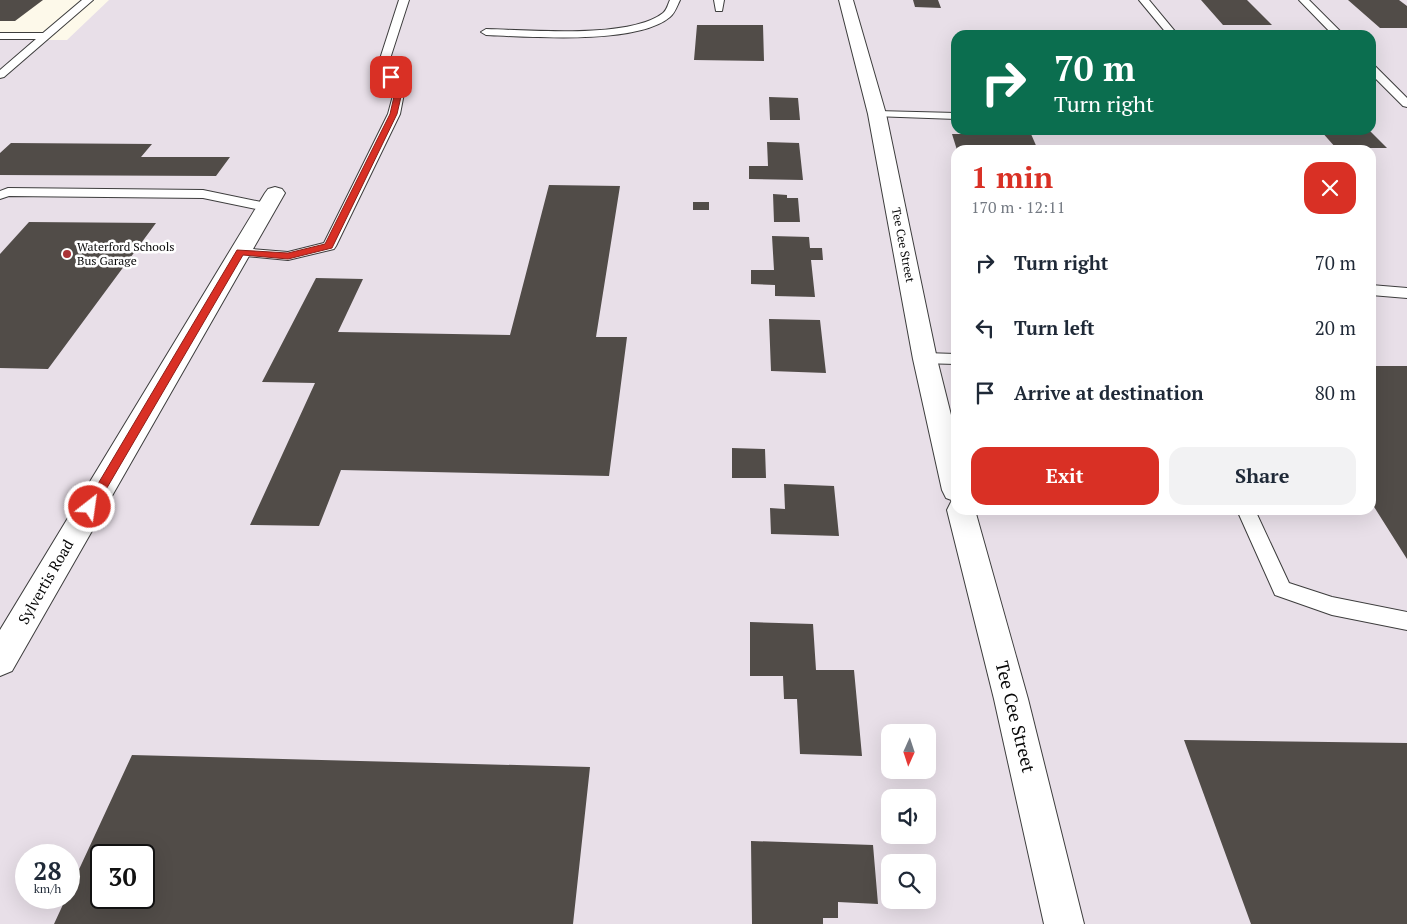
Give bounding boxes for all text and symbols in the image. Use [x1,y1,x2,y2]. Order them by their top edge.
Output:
text: 70 m [1054,45,1135,91]
icon: right [971,50,1036,115]
pin [370,56,412,98]
icon: arrive [377,63,405,91]
text: Turn right [1054,89,1154,118]
text: 1 min [971,157,1053,197]
button: close [1304,162,1356,214]
text: 170 m · 12:11 [971,196,1065,218]
street label: Tee Cee Street [889,206,918,284]
place label: Waterford Schools Bus Garage [77,239,174,268]
marker: Waterford Schools Bus Garage [61,248,73,260]
icon: right [971,249,999,277]
text: Turn right [1014,250,1108,275]
text: 70 m [1315,250,1356,275]
icon: left [971,314,999,342]
text: Turn left [1014,315,1095,340]
text: 20 m [1315,315,1356,340]
icon: arrive [971,379,999,407]
text: Arrive at destination [1014,380,1203,405]
text: 80 m [1315,380,1356,405]
button: Exit [971,447,1159,505]
button: Share [1169,447,1356,505]
position arrow [63,480,115,532]
street label: Sylvertis Road [13,536,77,627]
street label: Tee Cee Street [991,658,1041,775]
north arrow [881,724,936,779]
map controls [881,724,936,909]
button: sound [881,789,936,844]
speed limit sign: 30 [90,844,155,909]
text: 28 [33,854,62,887]
button: search [881,854,936,909]
text: km/h [34,881,61,896]

